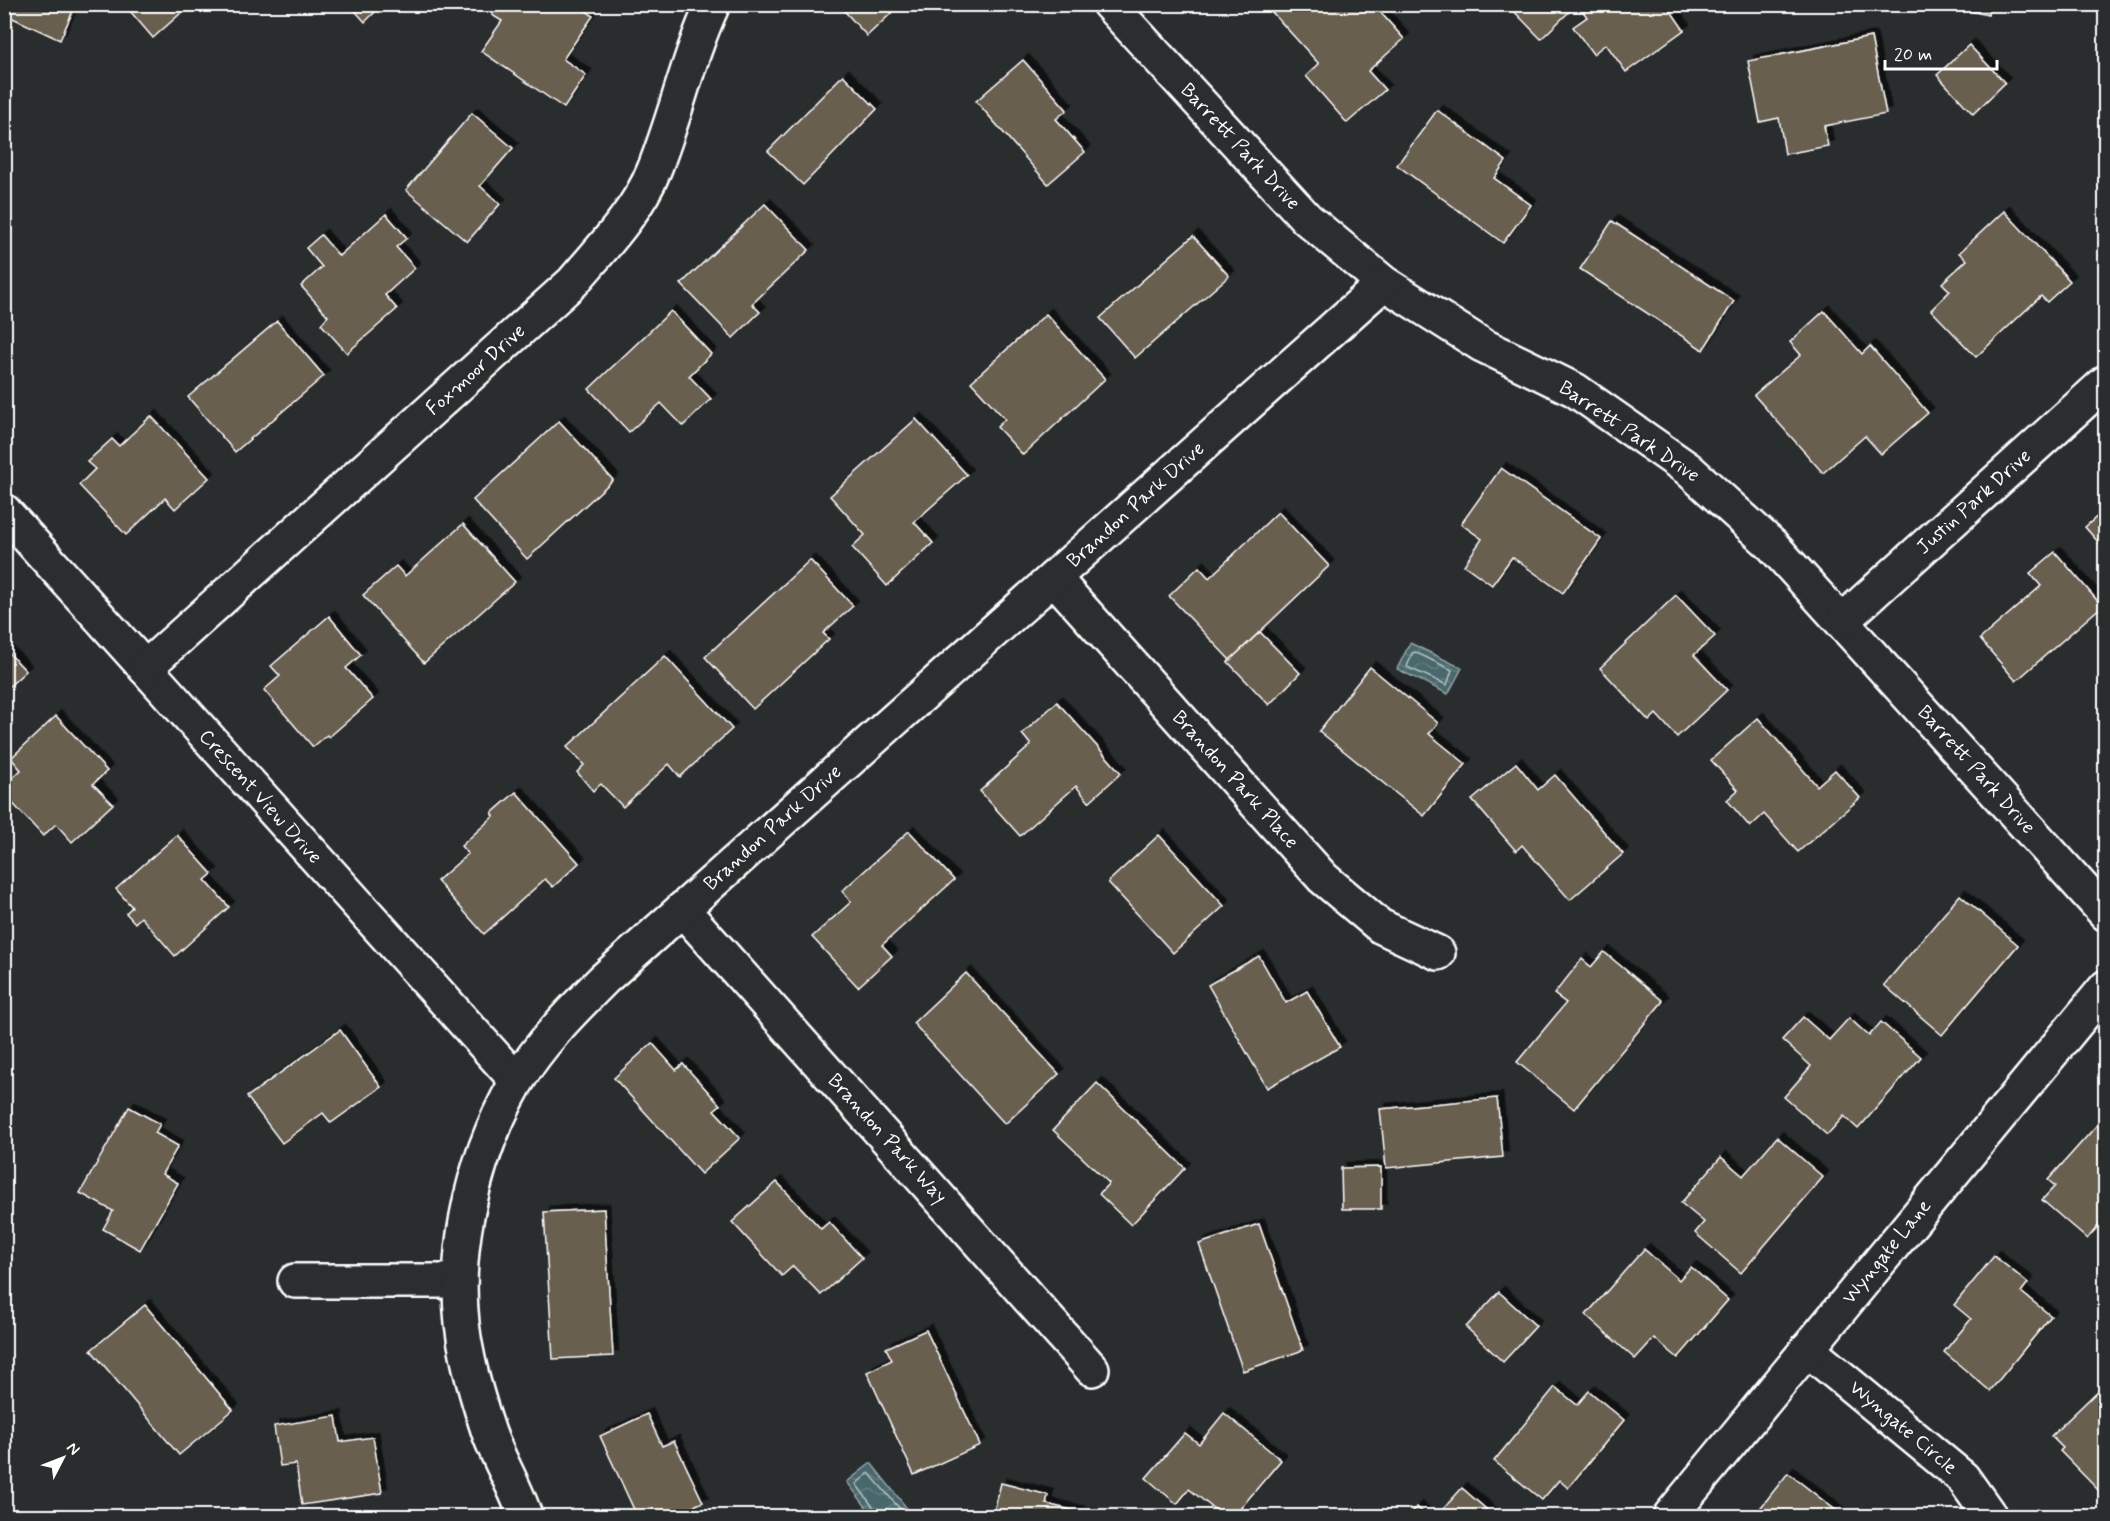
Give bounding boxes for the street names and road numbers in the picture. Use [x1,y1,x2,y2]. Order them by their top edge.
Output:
street label: Barrett Park Drive [1174,78,1306,216]
street label: Foxmoor Drive [420,318,532,422]
street label: Barrett Park Drive [1553,375,1705,489]
street label: Brandon Park Drive [1061,436,1211,574]
street label: Justin Park Drive [1911,443,2037,561]
street label: Barrett Park Drive [1911,700,2041,840]
street label: Brandon Park Place [1166,705,1304,855]
street label: Crescent View Drive [192,724,328,870]
street label: Brandon Park Drive [698,759,848,897]
street label: Brandon Park Way [821,1068,953,1210]
street label: Wyngate Lane [1836,1194,1938,1310]
street label: Wyngate Circle [1843,1375,1963,1481]

